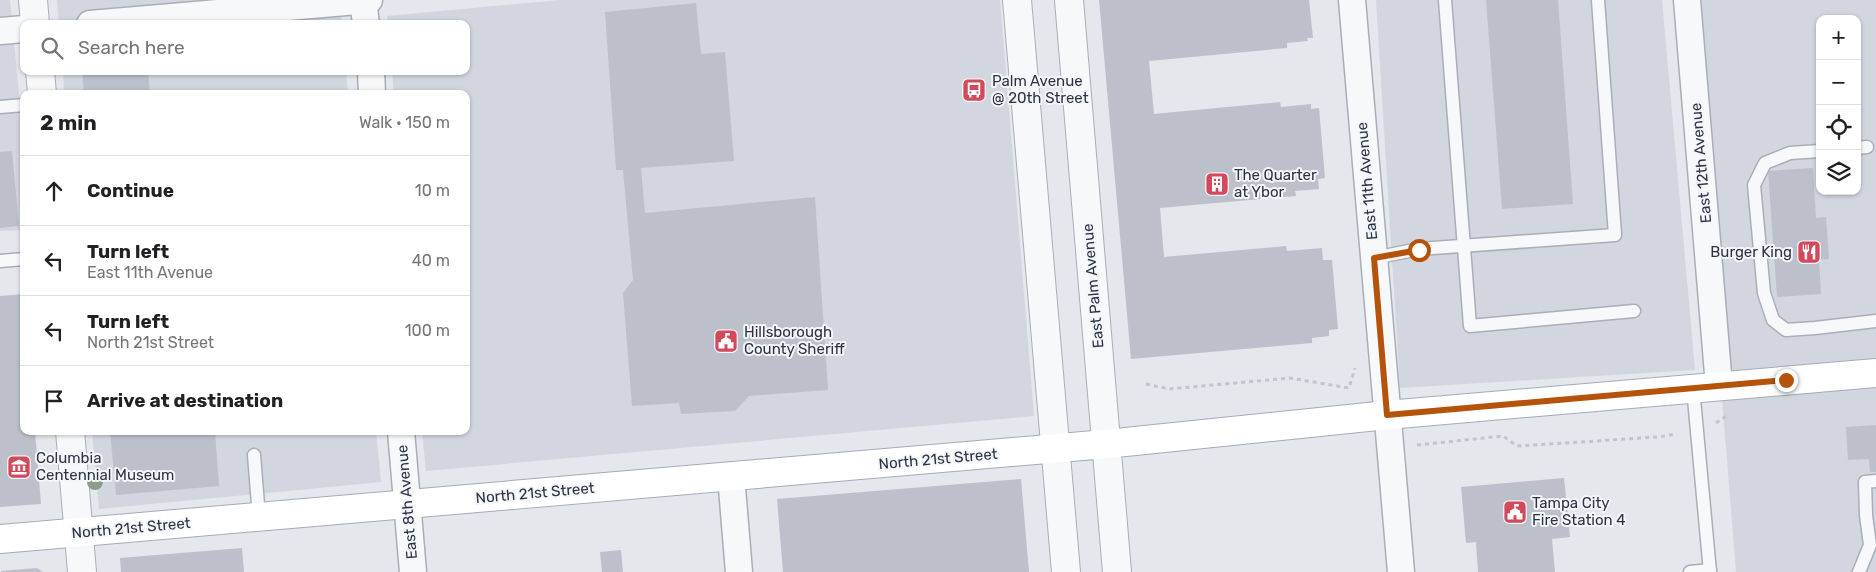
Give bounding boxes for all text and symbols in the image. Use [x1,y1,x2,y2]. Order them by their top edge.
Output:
map controls [1816,15,1861,195]
button: + [1816,15,1861,60]
search box [20,20,470,75]
icon: search [38,34,66,62]
text: Search here [78,36,185,59]
button: − [1816,60,1861,105]
place label: Palm Avenue @ 20th Street [992,72,1089,107]
bus stop icon: Palm Avenue @ 20th Street [961,77,987,103]
street label: East 12th Avenue [1687,102,1715,224]
button: locate [1816,105,1861,150]
text: 2 min [40,110,97,135]
text: Walk · 150 m [359,113,450,132]
street label: East 11th Avenue [1353,121,1381,241]
button: layers [1816,150,1861,195]
place label: The Quarter at Ybor [1234,166,1317,201]
building icon: The Quarter at Ybor [1204,171,1230,197]
icon: ahead [40,177,68,205]
text: Continue [87,179,174,202]
text: 10 m [415,181,450,200]
street label: East Palm Avenue [1079,223,1107,349]
route start [1408,239,1431,262]
restaurant icon: Burger King [1796,239,1822,265]
text: Turn left [87,240,169,263]
place label: Burger King [1710,243,1792,261]
icon: left [40,247,68,275]
text: 40 m [412,251,450,270]
text: East 11th Avenue [87,263,213,282]
text: Turn left [87,310,169,333]
icon: left [40,317,68,345]
text: 100 m [405,321,450,340]
place label: Hillsborough County Sheriff [744,323,845,358]
public building icon: Hillsborough County Sheriff [713,328,739,354]
text: North 21st Street [87,333,214,352]
route end [1775,369,1798,392]
icon: arrive [40,387,68,415]
text: Arrive at destination [87,389,283,412]
street label: East 8th Avenue [393,444,421,560]
street label: North 21st Street [878,445,998,473]
place label: Columbia Centennial Museum [36,449,174,484]
museum icon: Columbia Centennial Museum [6,454,32,480]
street label: North 21st Street [475,479,595,507]
place label: Tampa City Fire Station 4 [1532,494,1626,529]
public building icon: Tampa City Fire Station 4 [1502,499,1528,525]
street label: North 21st Street [71,514,191,542]

